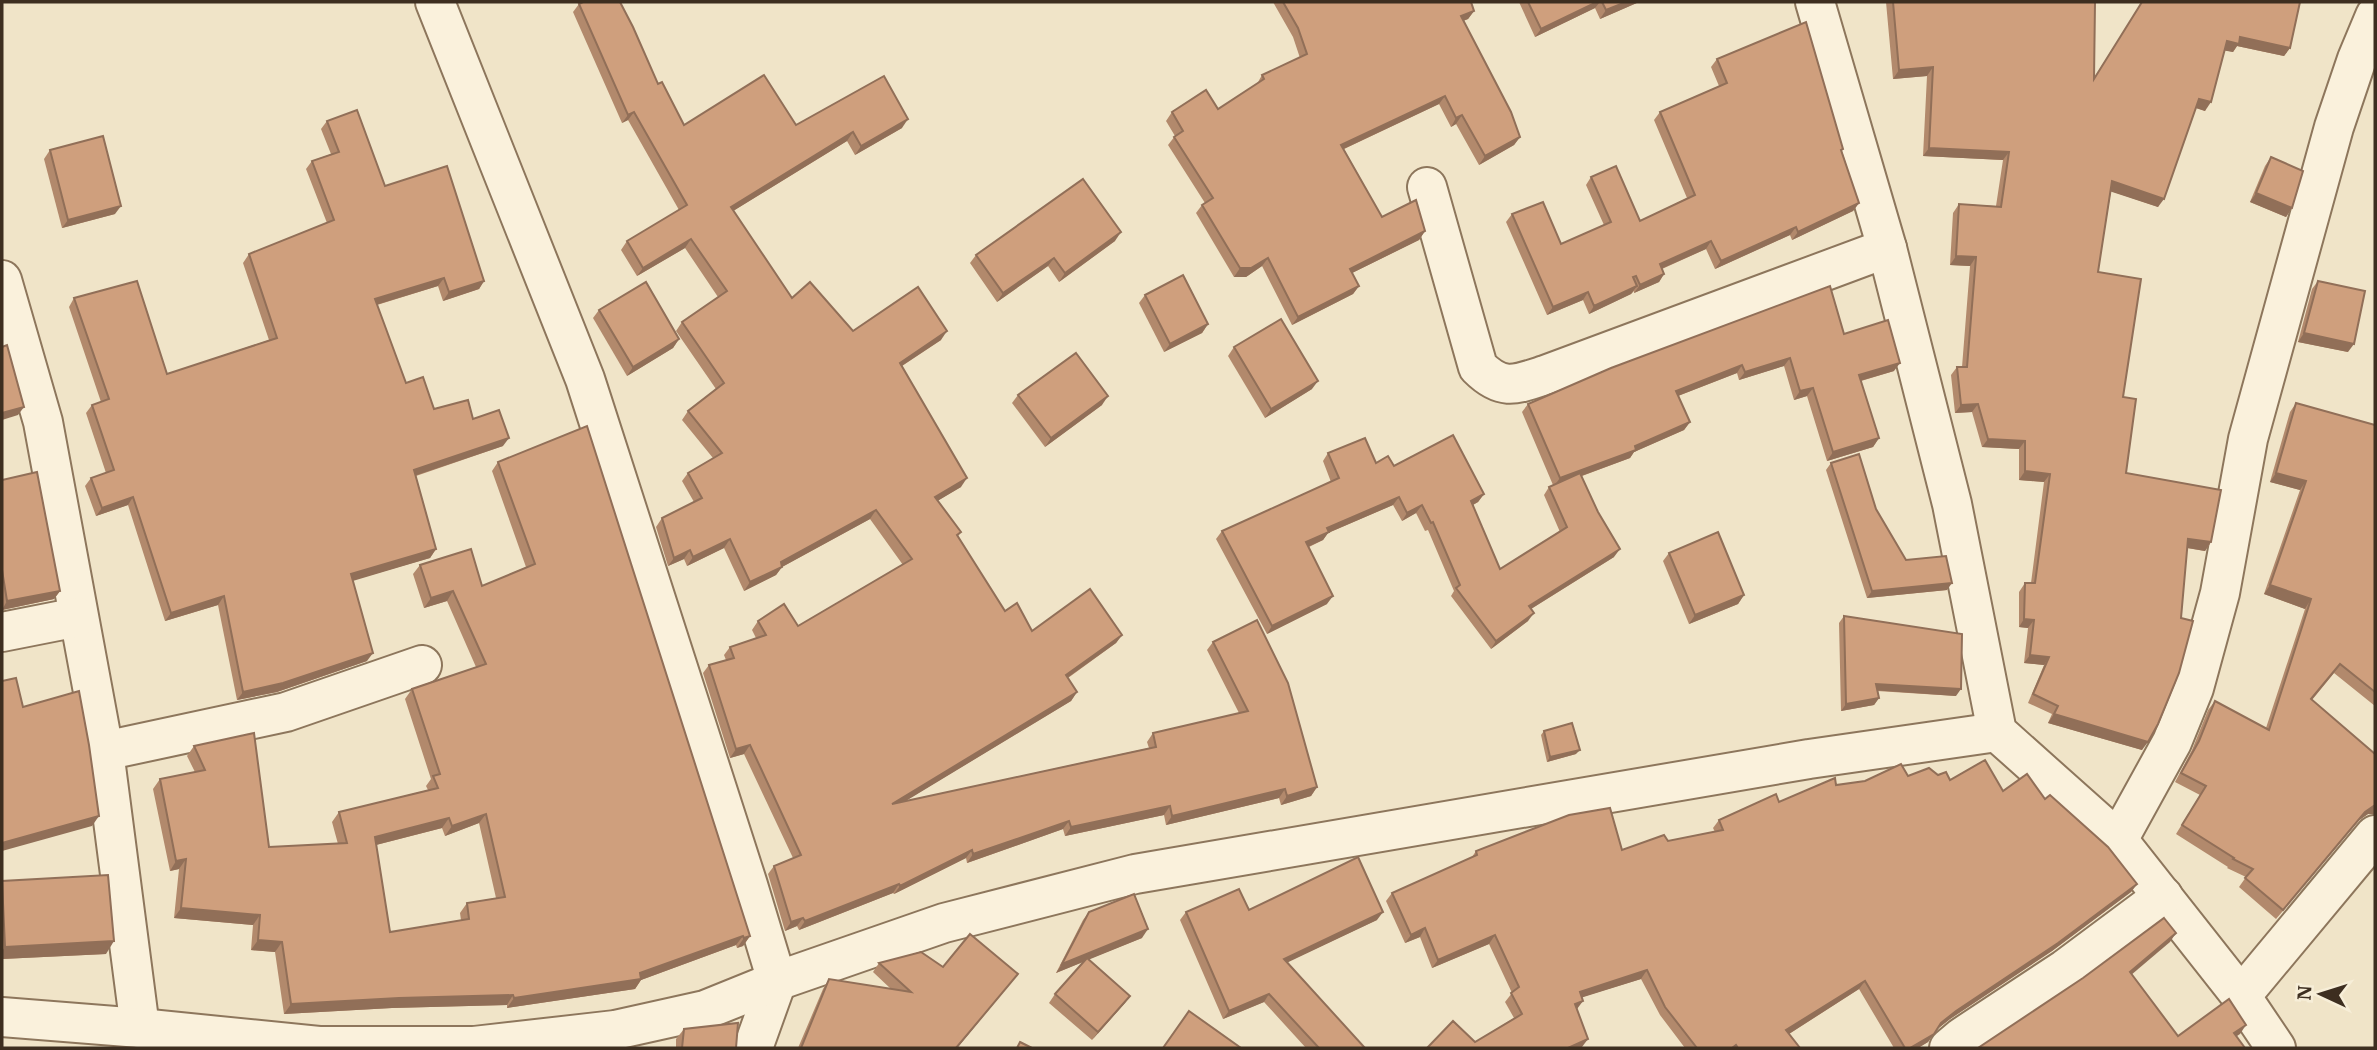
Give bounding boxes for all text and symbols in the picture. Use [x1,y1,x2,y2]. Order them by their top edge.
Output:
north arrow [2286,959,2356,1029]
text: N [2292,984,2317,1001]

